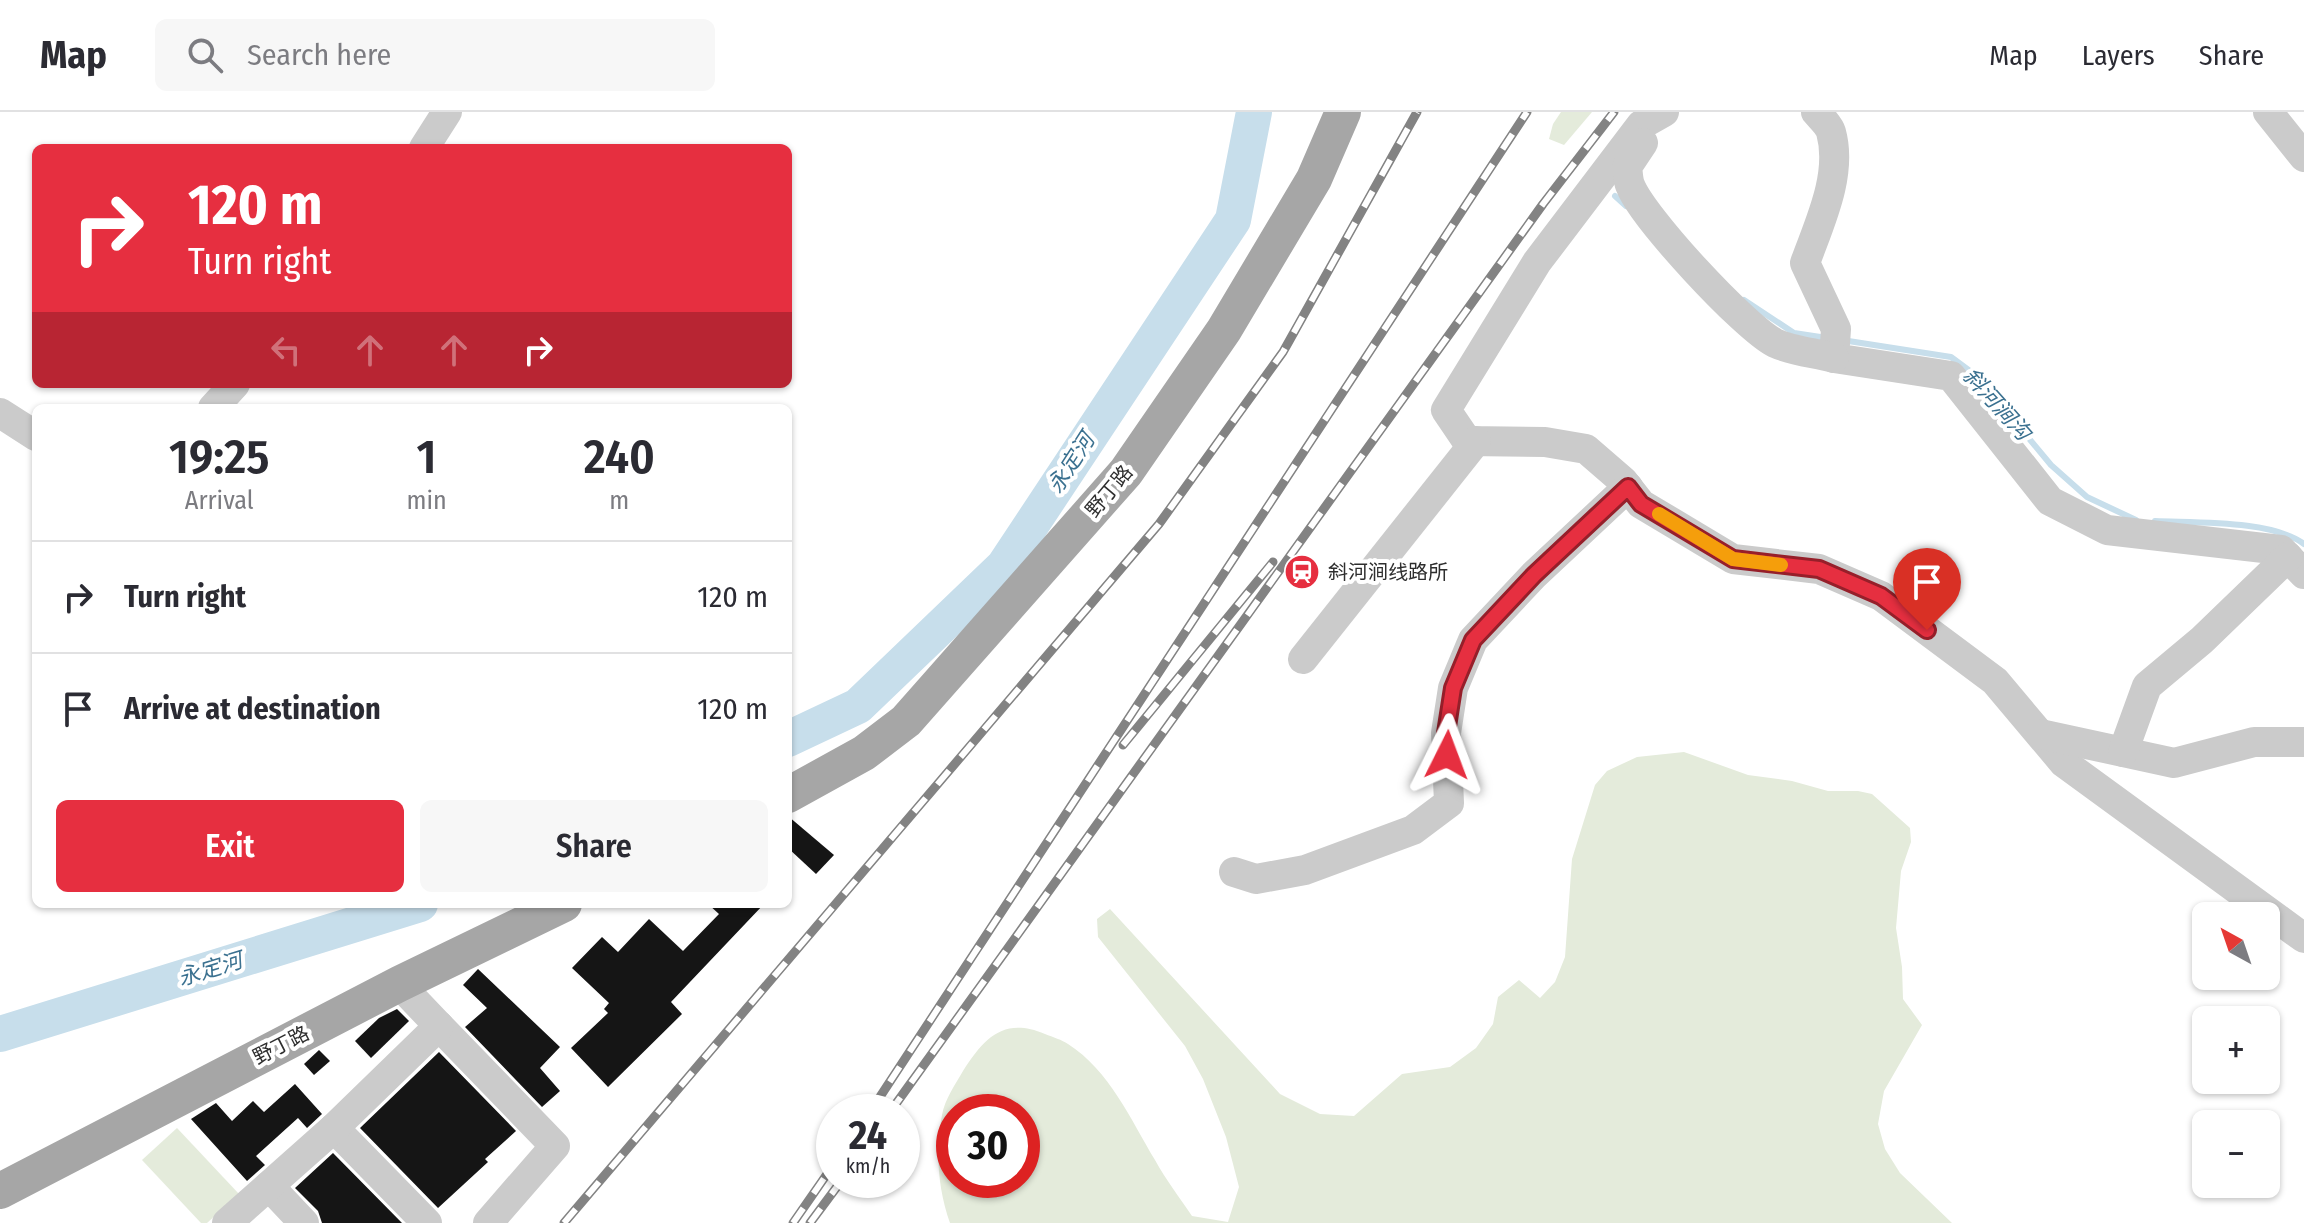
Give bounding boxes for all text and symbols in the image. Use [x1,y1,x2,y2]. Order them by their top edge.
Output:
search box [155,19,715,91]
text: Map [40,32,107,78]
icon: search [183,33,227,77]
text: Search here [247,37,391,73]
text: Map [1989,39,2038,72]
text: Layers [2082,39,2155,72]
text: Share [2199,39,2264,72]
text: 120 m [188,172,323,239]
icon: right [56,176,160,280]
text: Turn right [188,240,331,284]
icon: left [264,328,308,372]
icon: ahead [348,328,392,372]
icon: ahead [432,328,476,372]
icon: right [516,328,560,372]
water label: 斜河涧沟 [1958,362,2038,447]
water label: 永定河 [1042,425,1102,498]
text: 19:25 [169,428,269,486]
text: 1 [417,428,437,486]
text: 240 [584,428,655,486]
street label: 野丁路 [1081,460,1137,522]
text: Arrival [185,485,254,516]
text: min [406,485,447,516]
text: m [609,485,629,516]
pin [1893,548,1961,630]
station icon: 斜河涧线路所 [1283,553,1321,591]
place label: 斜河涧线路所 [1328,560,1448,584]
icon: arrive [1905,560,1949,604]
icon: right [56,575,100,619]
text: Turn right [124,579,246,615]
text: 120 m [697,579,768,615]
icon: arrive [56,687,100,731]
text: Arrive at destination [124,691,381,727]
text: 120 m [697,691,768,727]
position arrow [1405,713,1489,797]
button: Exit [56,800,404,892]
button: Share [420,800,768,892]
north arrow [2192,902,2280,990]
map controls [2192,902,2280,1198]
water label: 永定河 [174,945,249,992]
button: + [2192,1006,2280,1094]
street label: 野丁路 [249,1021,313,1069]
speed limit sign: 30 [936,1094,1040,1198]
button: − [2192,1110,2280,1198]
text: 24 [849,1112,887,1160]
text: km/h [846,1154,890,1178]

